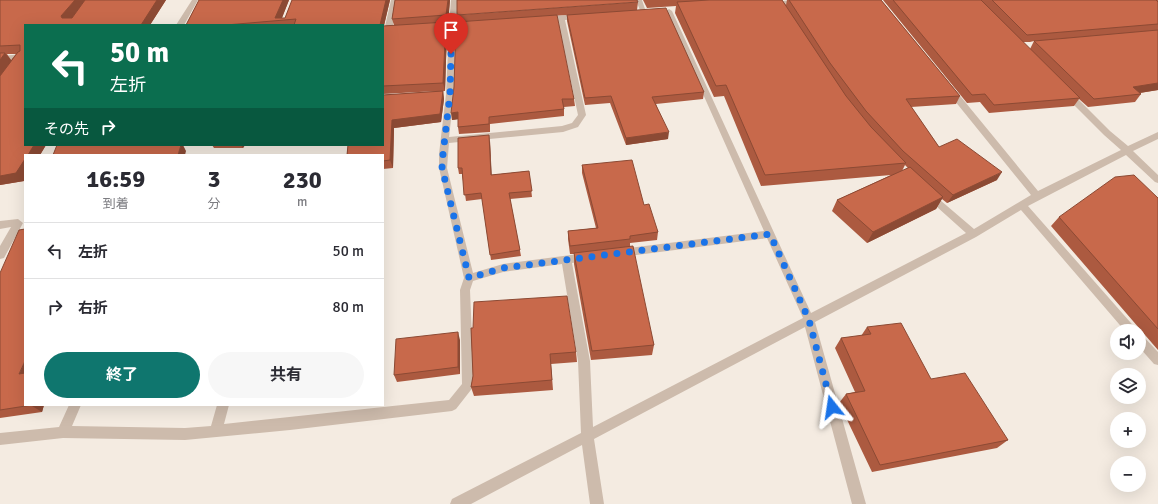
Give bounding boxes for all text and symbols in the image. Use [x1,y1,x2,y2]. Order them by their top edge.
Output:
pin [434,13,468,54]
icon: arrive [440,19,462,41]
text: 50 m [110,36,169,70]
icon: left [44,40,96,92]
text: 左折 [110,74,146,96]
icon: right [97,116,119,138]
text: その先 [44,120,89,138]
text: 16:59 [86,164,145,194]
text: 3 [208,164,220,194]
text: 230 [283,165,322,195]
text: m [297,194,307,210]
text: 到着 [103,196,129,212]
text: 分 [207,196,221,212]
icon: left [44,240,66,262]
text: 50 m [333,242,364,260]
text: 左折 [78,243,108,261]
icon: right [44,296,66,318]
text: 80 m [333,298,364,316]
text: 右折 [78,299,108,317]
map controls [1110,324,1146,492]
button: sound [1110,324,1146,360]
button: 終了 [44,352,200,398]
button: 共有 [208,352,364,398]
button: layers [1110,368,1146,404]
position arrow [811,386,853,428]
button: + [1110,412,1146,448]
button: − [1110,456,1146,492]

